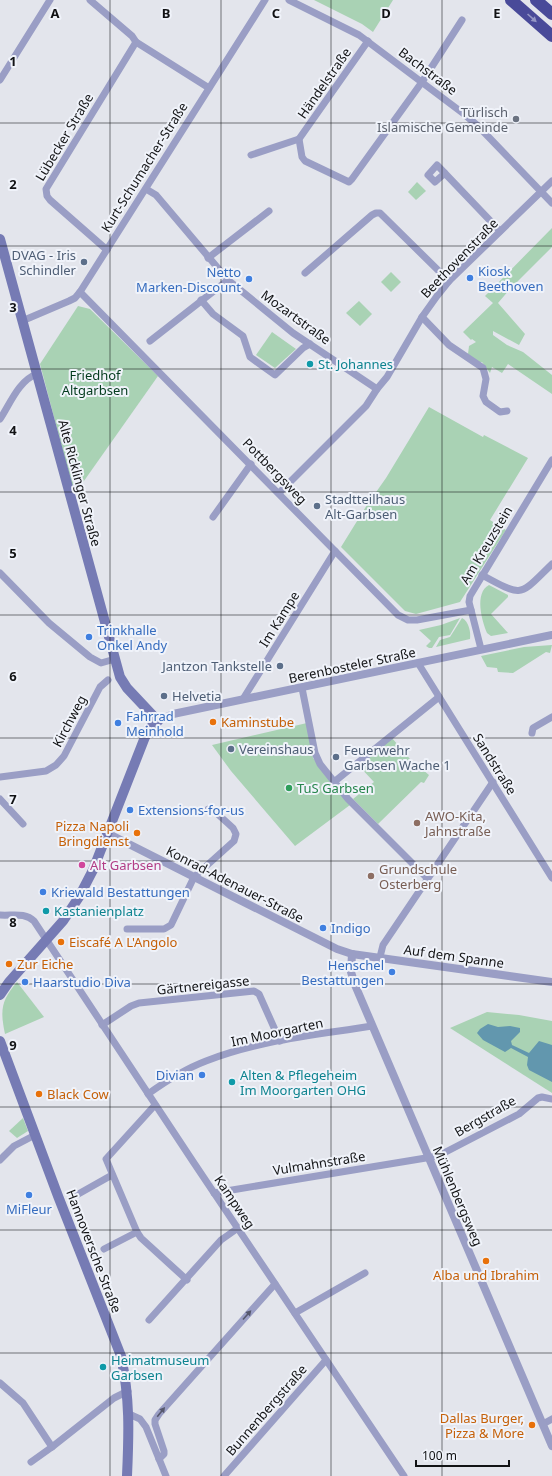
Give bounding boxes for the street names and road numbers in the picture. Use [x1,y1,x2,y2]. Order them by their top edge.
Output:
street label: Bachstraße [395,43,461,99]
street label: Händelstraße [293,44,355,122]
street label: Lübecker Straße [31,90,97,184]
street label: Kurt-Schumacher-Straße [97,99,191,235]
street label: Beethovenstraße [416,214,502,302]
street label: Mozartstraße [258,286,334,348]
street label: Alte Ricklinger Straße [54,418,106,548]
street label: Pottbergsweg [239,434,311,508]
street label: Am Kreuzstein [456,503,516,587]
street label: Im Kampe [255,588,303,650]
street label: Berenbosteler Straße [287,643,417,687]
street label: Kirchweg [48,692,90,750]
street label: Sandstraße [469,730,521,798]
street label: Konrad-Adenauer-Straße [163,841,307,927]
street label: Auf dem Spanne [403,940,505,972]
street label: Gärtnereigasse [156,971,250,999]
street label: Im Moorgarten [229,1013,325,1051]
street label: Bergstraße [451,1091,519,1141]
street label: Mühlenbergsweg [429,1143,487,1249]
street label: Vulmahnstraße [271,1147,367,1179]
street label: Kampweg [211,1172,259,1232]
street label: Hannoversche Straße [62,1187,126,1315]
street label: Bunnenbergstraße [221,1361,311,1459]

